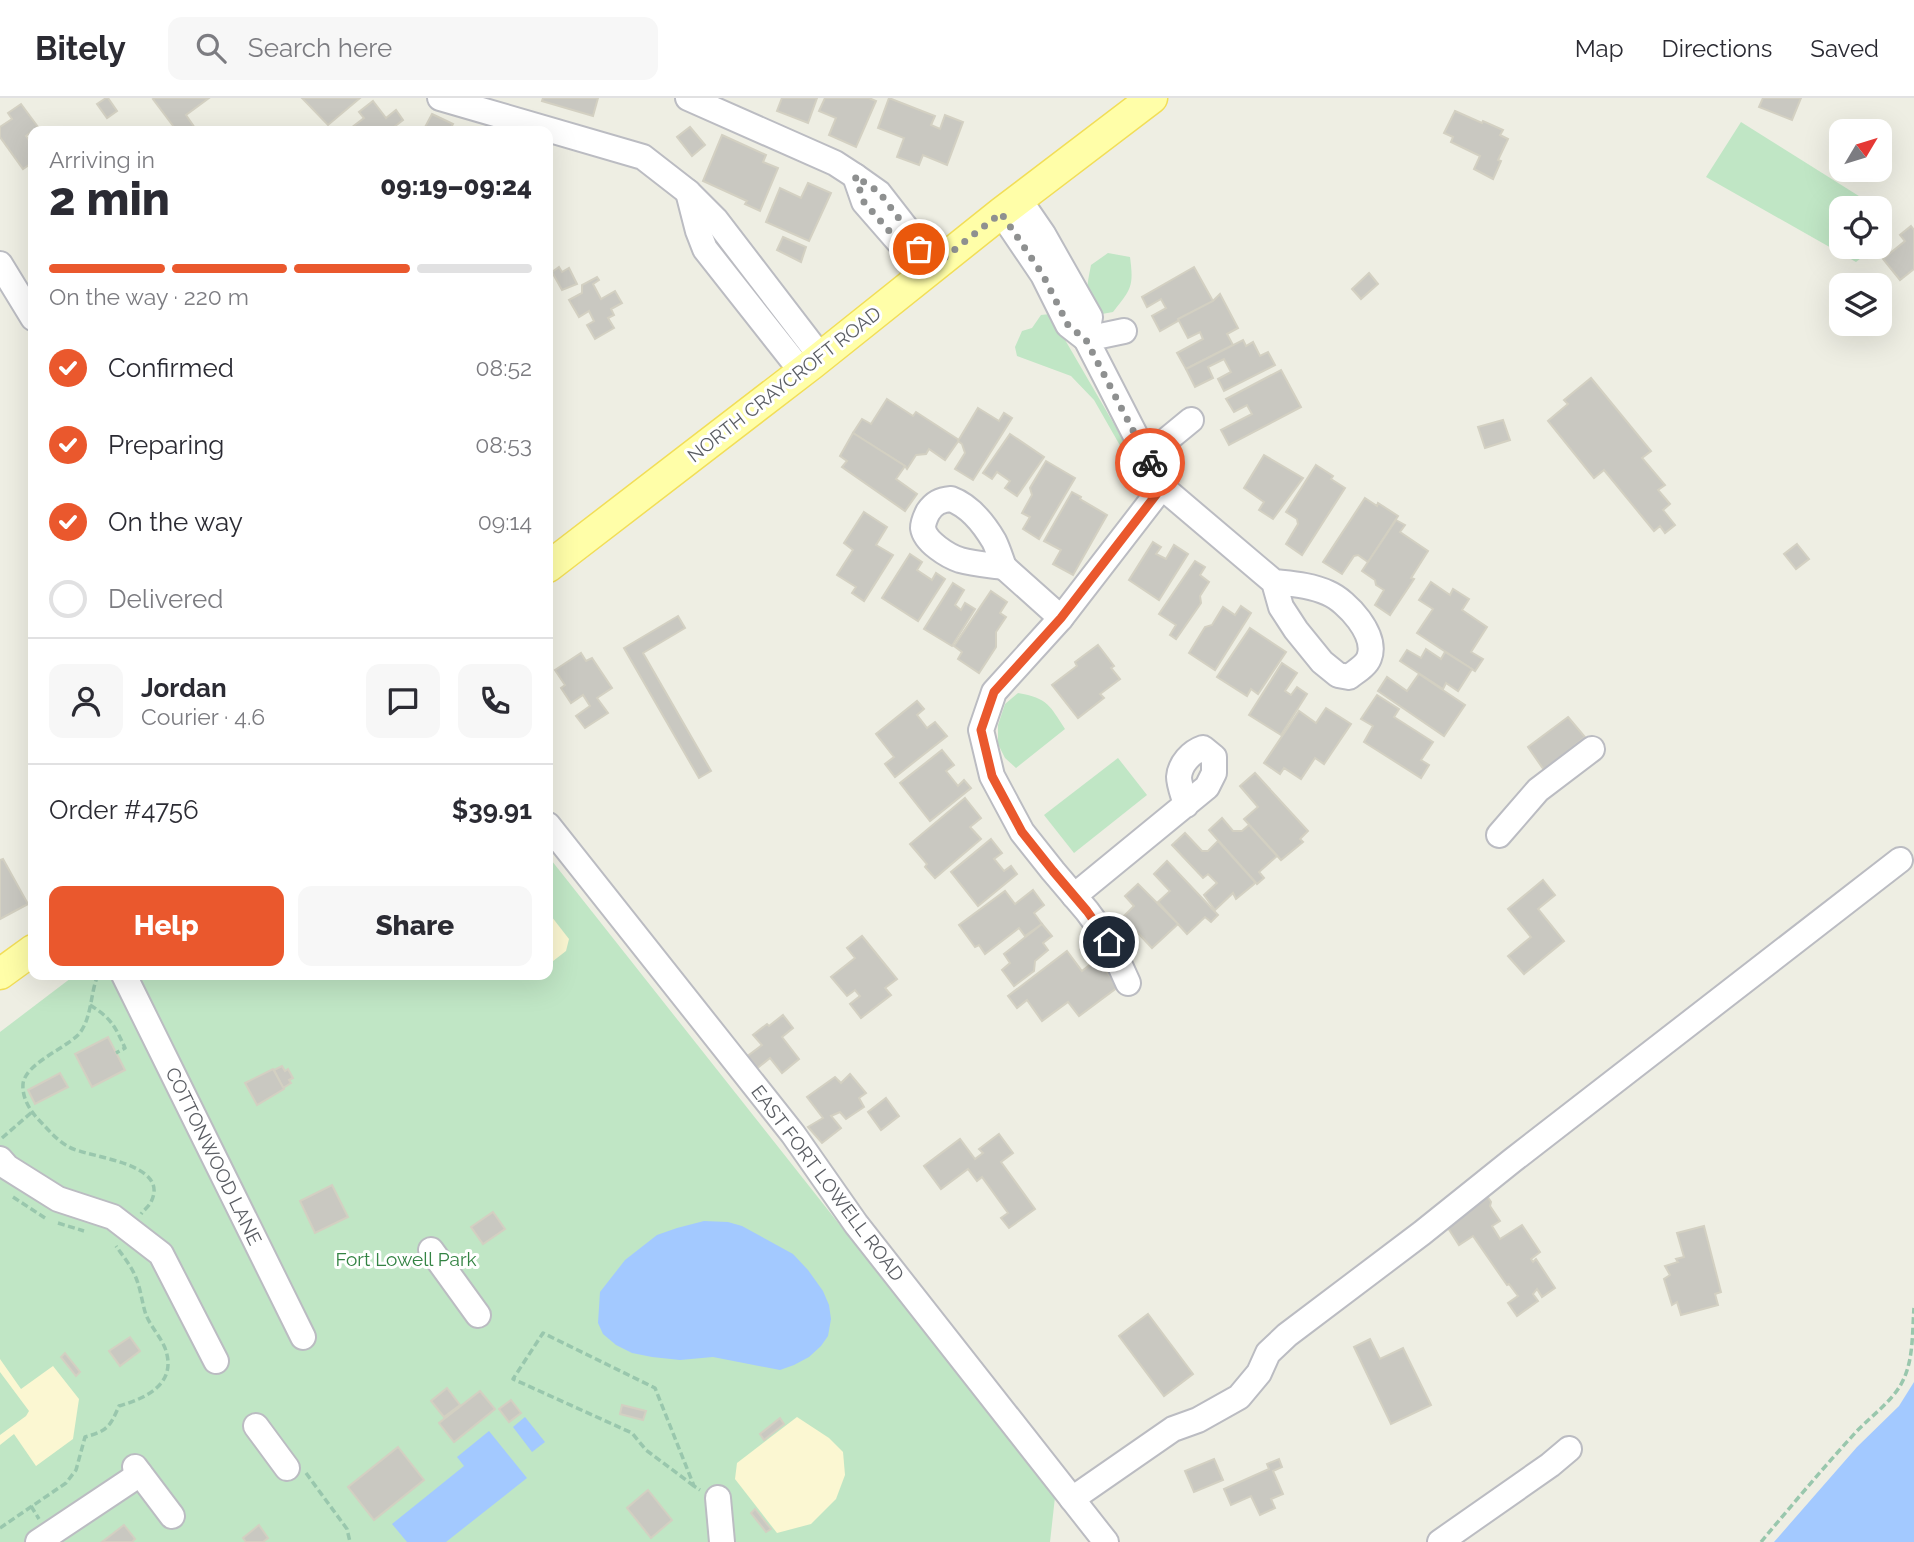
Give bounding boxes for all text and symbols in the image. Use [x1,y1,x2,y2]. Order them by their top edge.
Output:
search box [168,17,658,80]
text: Bitely [35,29,126,68]
icon: search [192,29,230,67]
text: Search here [248,33,392,63]
text: Map [1575,34,1624,63]
text: Directions [1662,34,1772,63]
text: Saved [1810,34,1879,63]
north arrow [1829,119,1892,182]
map controls [1829,119,1892,336]
text: Arriving in [49,146,155,173]
text: 09:19–09:24 [380,171,532,201]
text: 2 min [49,172,170,226]
button: locate [1829,196,1892,259]
pin [889,219,949,279]
icon: bag [900,230,938,268]
button: layers [1829,273,1892,336]
text: On the way · 220 m [49,283,249,310]
street label: NORTH CRAYCROFT ROAD [683,302,885,466]
icon: check [49,349,87,387]
text: Confirmed [108,353,234,383]
text: 08:52 [475,354,532,381]
icon: check [49,426,87,464]
courier [1115,428,1185,498]
text: Preparing [108,430,224,460]
text: 08:53 [475,431,532,458]
icon: bike [1131,444,1169,482]
icon: check [49,503,87,541]
text: On the way [108,507,243,537]
text: 09:14 [478,508,532,535]
text: Delivered [108,584,223,614]
button: person [49,664,123,738]
button: chat [366,664,440,738]
button: phone [458,664,532,738]
text: Jordan [141,673,227,703]
text: Courier · 4.6 [141,703,265,730]
text: Order #4756 [49,795,199,825]
text: $39.91 [452,795,532,825]
button: Help [49,886,284,966]
button: Share [298,886,532,966]
pin [1079,912,1139,972]
icon: home [1090,923,1128,961]
street label: COTTONWOOD LANE [161,1064,267,1248]
street label: EAST FORT LOWELL ROAD [747,1081,909,1285]
park label: Fort Lowell Park [335,1248,477,1270]

